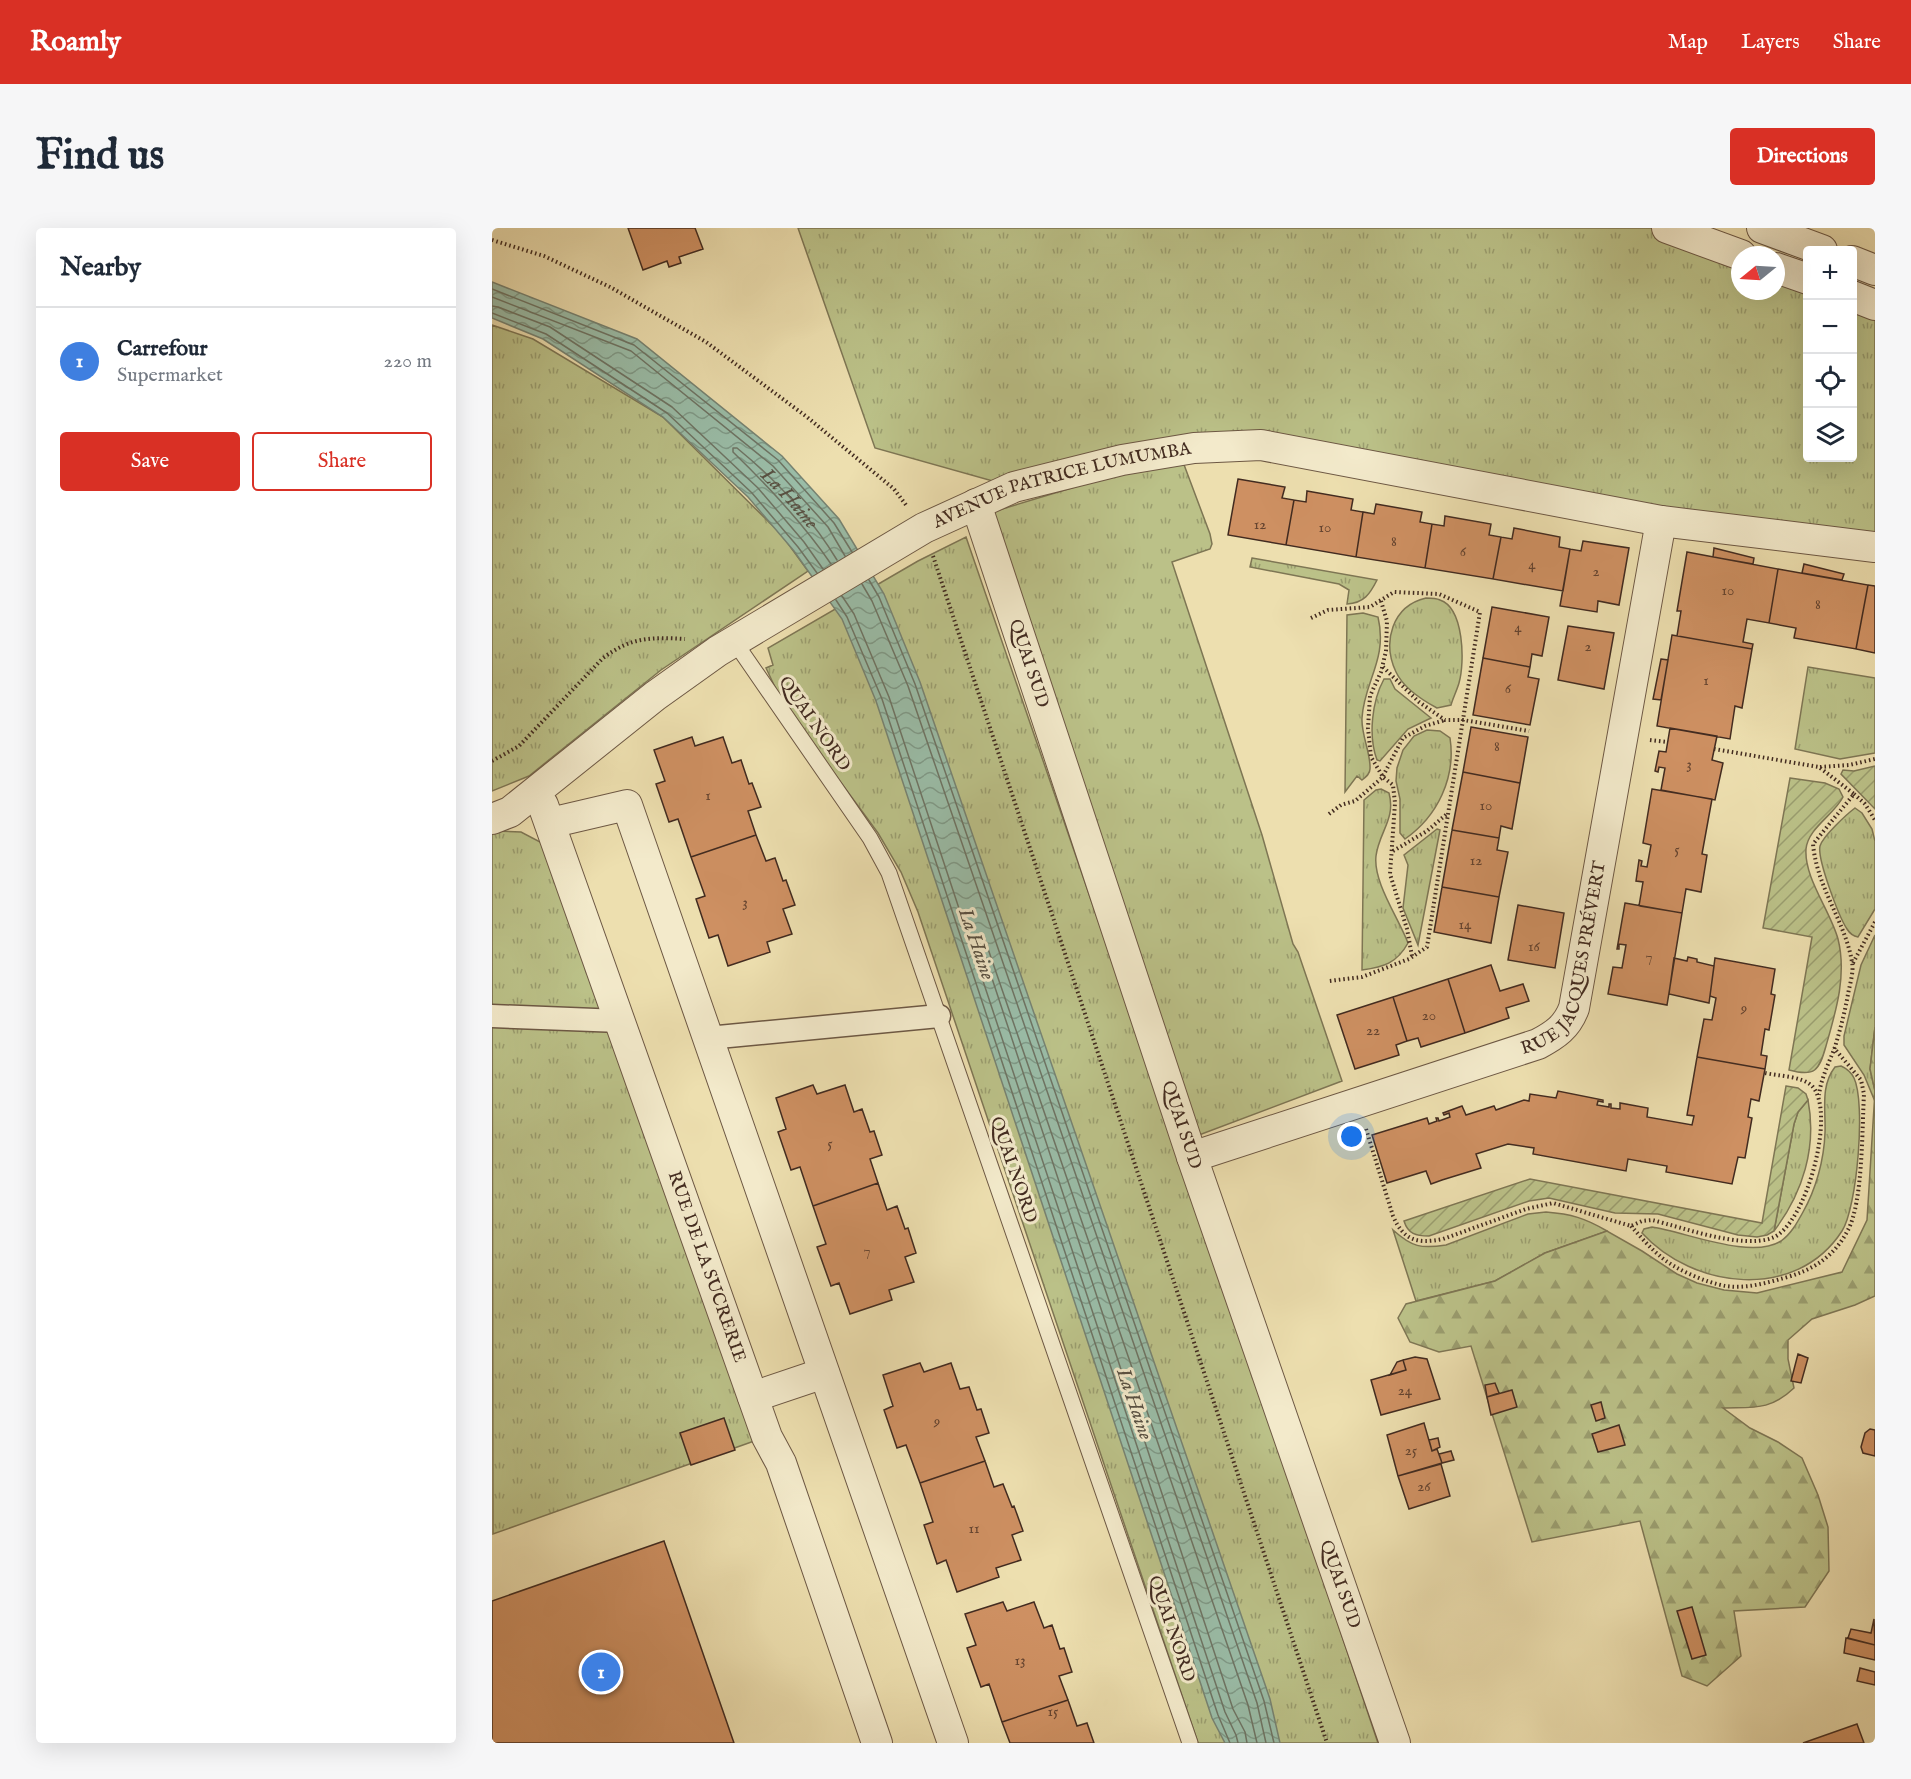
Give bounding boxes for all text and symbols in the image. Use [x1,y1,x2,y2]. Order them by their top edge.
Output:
text: Roamly [30,25,121,60]
text: Map [1668,29,1708,56]
text: Layers [1741,29,1800,56]
text: Share [1833,29,1881,56]
button: Directions [1730,128,1875,185]
text: Find us [36,130,164,183]
north arrow [1731,246,1785,300]
map controls [1803,246,1857,462]
button: + [1803,246,1857,300]
text: Nearby [60,251,141,284]
button: − [1803,300,1857,354]
text: Carrefour [117,335,208,363]
text: 1 [76,349,83,374]
text: 220 m [384,349,432,374]
button: locate [1803,354,1857,408]
text: Supermarket [117,363,223,388]
button: layers [1803,408,1857,462]
button: Save [60,432,240,491]
button: Share [252,432,432,491]
street label: AVENUE PATRICE LUMUMBA [929,437,1194,534]
water label: La Haine [755,462,824,534]
house number: 12 [1254,515,1266,534]
house number: 10 [1319,518,1331,537]
house number: 8 [1391,532,1397,551]
house number: 6 [1460,542,1467,561]
house number: 4 [1528,555,1536,574]
house number: 2 [1592,562,1600,581]
house number: 10 [1722,581,1734,600]
house number: 8 [1815,595,1821,614]
street label: QUAI SUD [1003,616,1054,711]
house number: 4 [1514,618,1522,637]
house number: 2 [1584,637,1592,656]
house number: 1 [1703,671,1709,690]
street label: QUAI NORD [773,672,855,776]
house number: 6 [1505,679,1512,698]
house number: 8 [1494,737,1500,756]
house number: 3 [1686,755,1692,774]
house number: 1 [705,786,711,805]
house number: 10 [1480,796,1492,815]
house number: 5 [1674,840,1680,859]
house number: 12 [1470,851,1482,870]
street label: RUE JACQUES PRÉVERT [1518,859,1612,1060]
house number: 3 [742,893,748,912]
water label: La Haine [952,904,1000,983]
house number: 14 [1459,915,1472,934]
house number: 16 [1528,937,1541,956]
house number: 7 [1645,947,1653,966]
house number: 9 [1740,999,1747,1018]
house number: 20 [1422,1006,1436,1025]
house number: 22 [1366,1021,1380,1040]
street label: QUAI SUD [1156,1078,1207,1172]
street label: QUAI NORD [984,1114,1042,1226]
your location [1337,1122,1366,1151]
house number: 5 [827,1134,833,1153]
street label: RUE DE LA SUCRERIE [662,1168,751,1366]
house number: 7 [863,1241,871,1260]
water label: La Haine [1110,1364,1158,1443]
house number: 24 [1398,1381,1413,1400]
house number: 9 [933,1412,940,1431]
house number: 25 [1405,1441,1418,1460]
house number: 26 [1417,1477,1431,1496]
house number: 11 [968,1519,980,1538]
street label: QUAI SUD [1314,1537,1366,1631]
street label: QUAI NORD [1142,1573,1200,1685]
pin: 1 [582,1650,620,1694]
house number: 13 [1014,1651,1026,1670]
house number: 15 [1047,1702,1059,1721]

